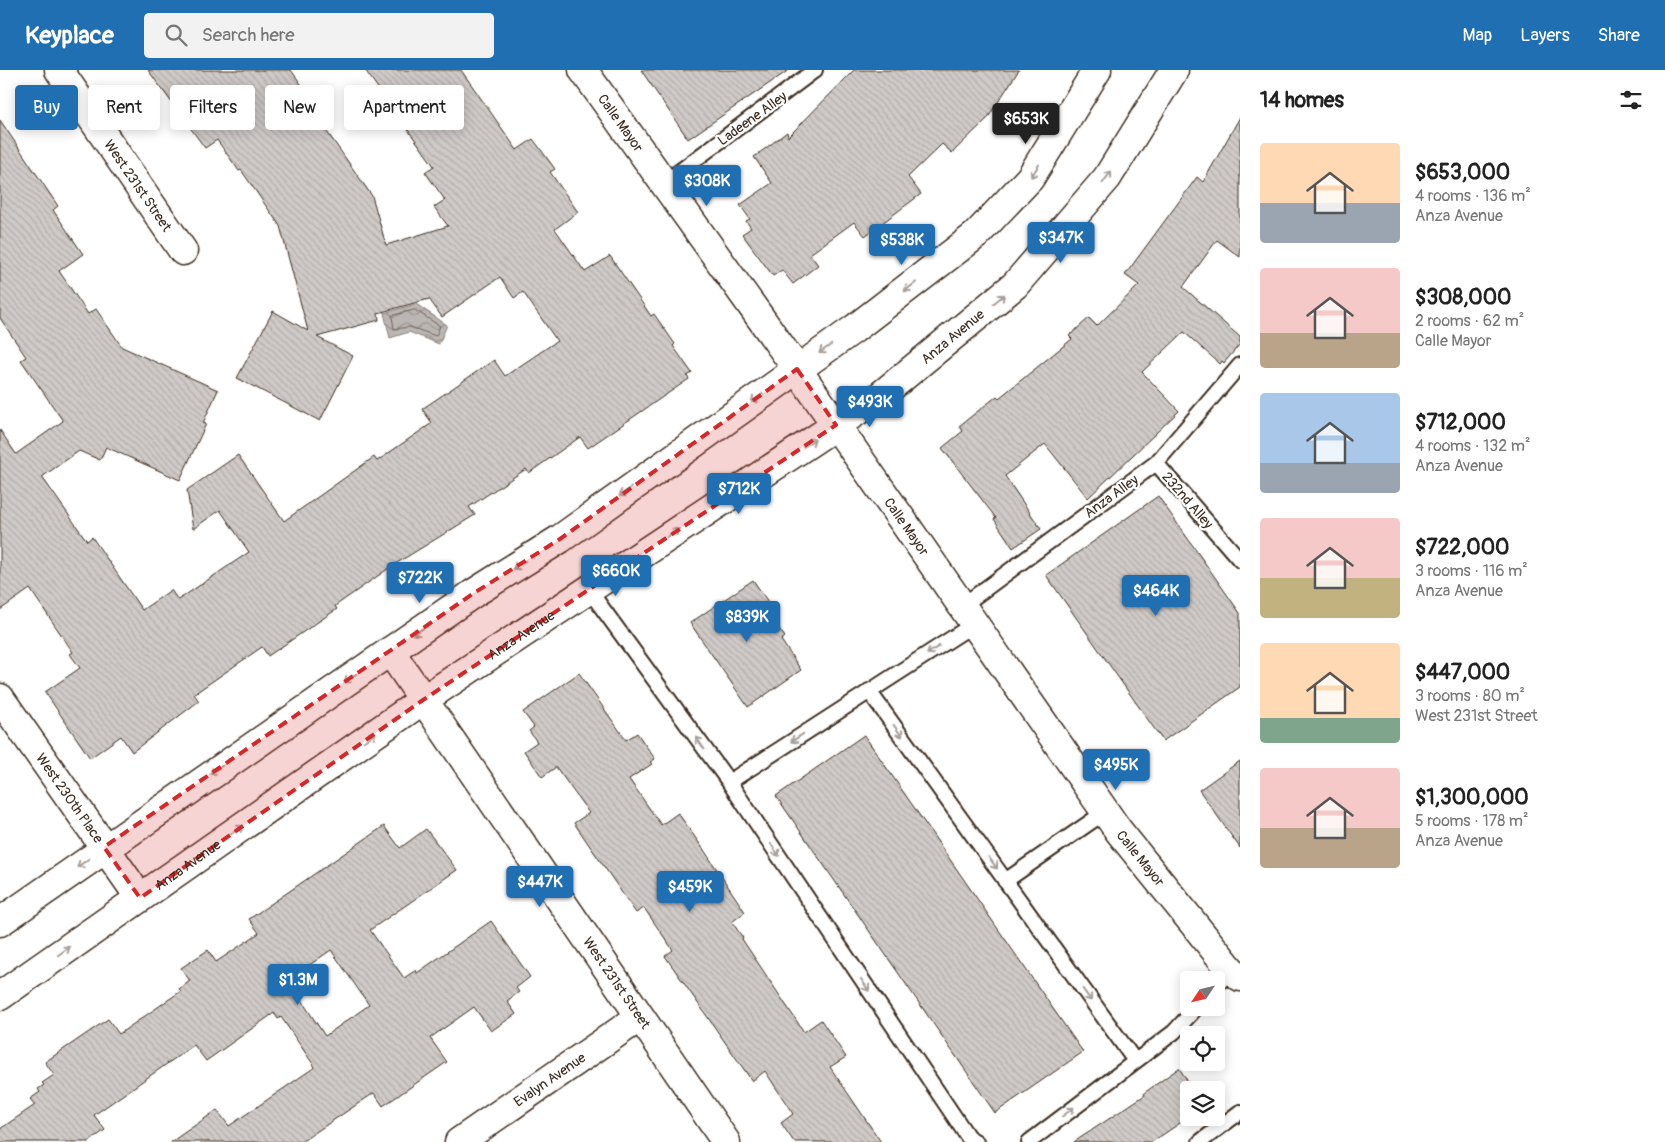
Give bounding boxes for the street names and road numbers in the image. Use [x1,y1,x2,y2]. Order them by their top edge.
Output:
street label: Ladeene Alley [714,88,790,149]
street label: Calle Mayor [594,91,647,155]
street label: West 231st Street [100,137,175,235]
street label: Anza Avenue [918,306,988,368]
street label: 232nd Alley [1158,469,1217,532]
street label: Anza Alley [1081,471,1142,522]
street label: Calle Mayor [880,495,932,559]
street label: Anza Avenue [485,607,558,664]
street label: West 230th Place [32,750,107,846]
street label: Calle Mayor [1113,827,1168,890]
street label: Anza Avenue [152,836,224,894]
street label: West 231st Street [579,934,654,1032]
street label: Evalyn Avenue [511,1049,589,1111]

